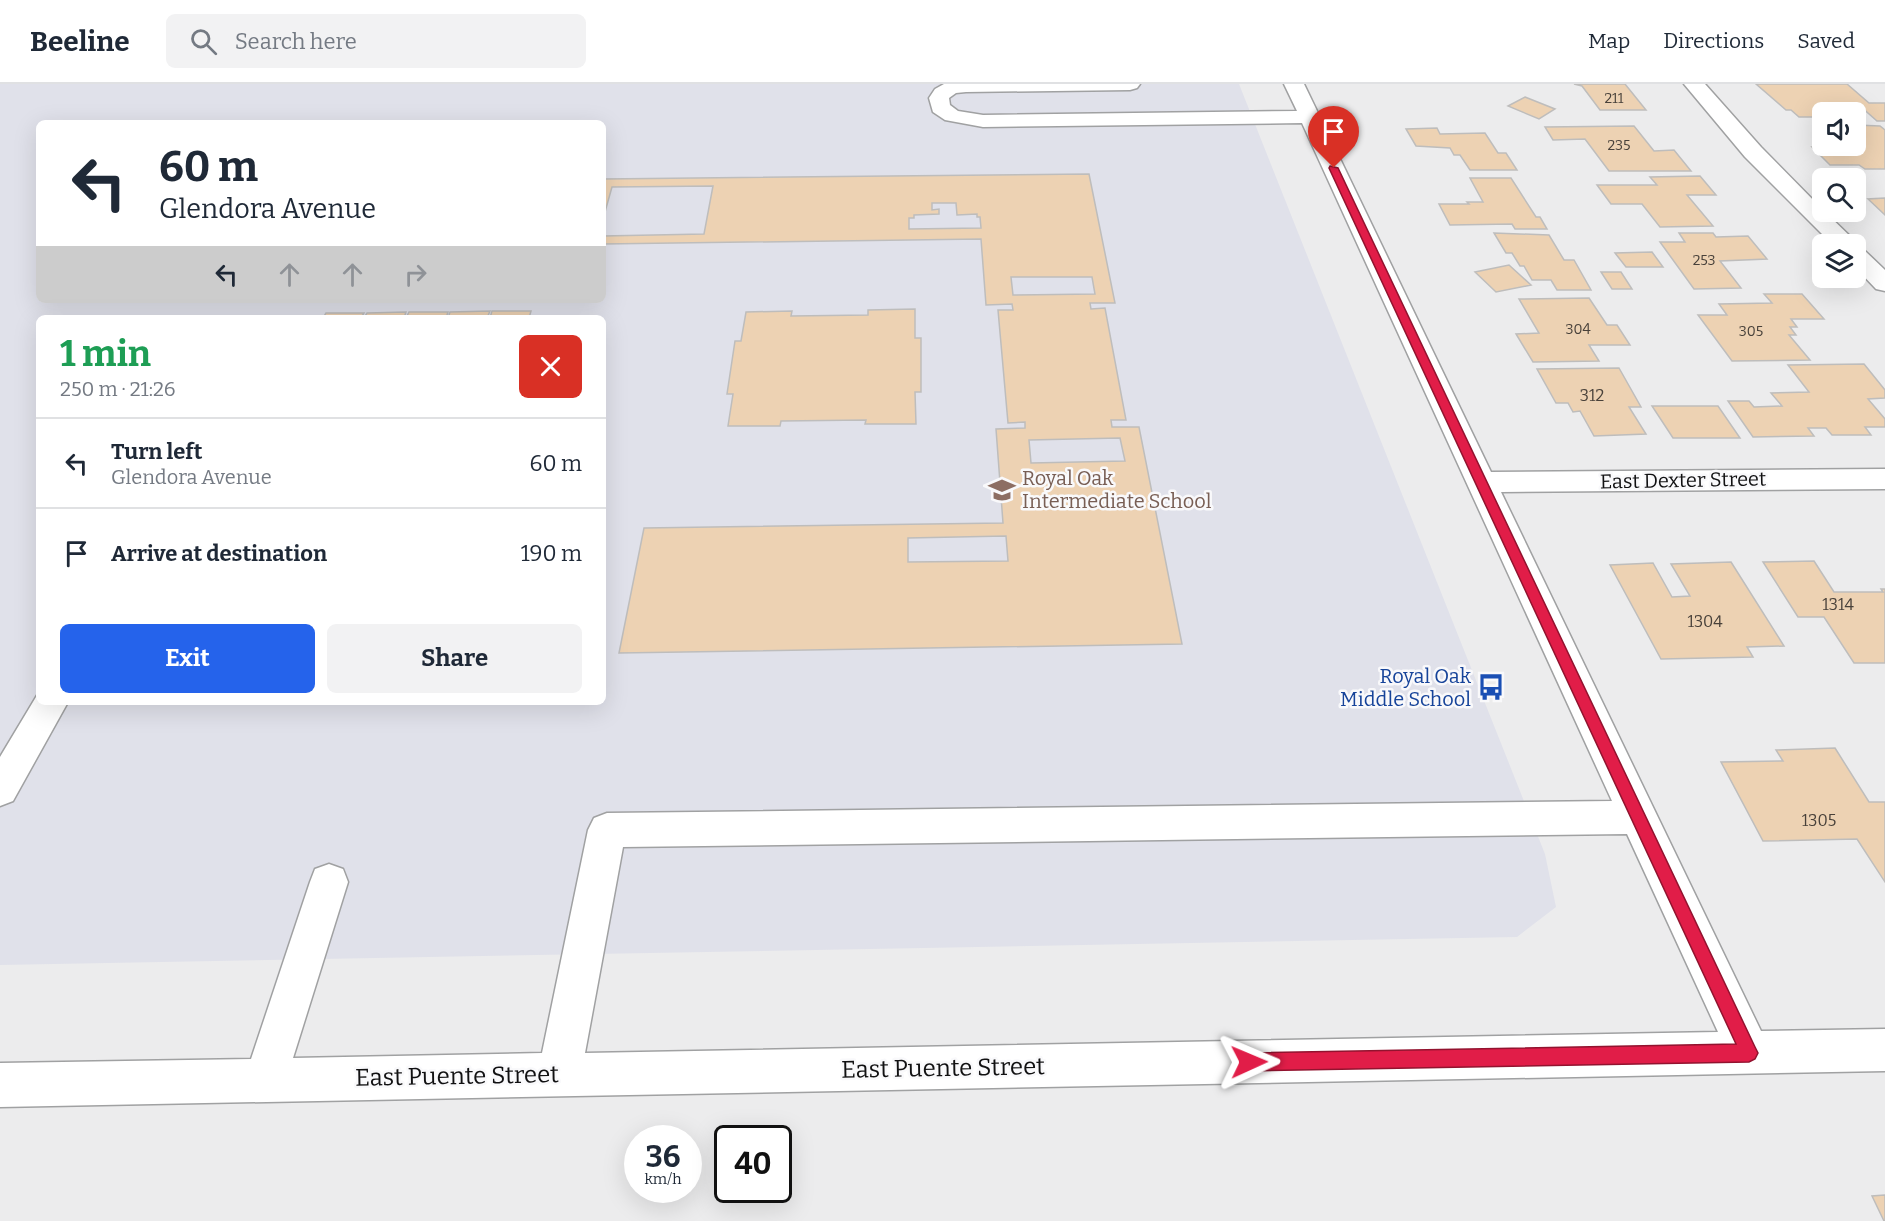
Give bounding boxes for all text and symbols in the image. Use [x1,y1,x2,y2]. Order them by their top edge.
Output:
search box [166,14,586,68]
text: Beeline [30,25,130,58]
icon: search [187,25,220,58]
text: Search here [235,28,357,55]
text: Map [1588,28,1630,54]
text: Directions [1663,28,1764,54]
text: Saved [1797,28,1855,54]
house number: 211 [1605,90,1624,107]
map controls [1812,102,1866,288]
button: sound [1812,102,1866,156]
pin [1308,106,1359,168]
icon: arrive [1317,115,1350,148]
house number: 235 [1607,137,1631,154]
text: 60 m [159,142,258,192]
icon: left [60,144,138,222]
button: search [1812,168,1866,222]
text: Glendora Avenue [159,193,376,225]
button: layers [1812,234,1866,288]
house number: 253 [1693,252,1715,269]
icon: left [210,258,243,291]
icon: ahead [273,258,306,291]
icon: ahead [336,258,369,291]
icon: right [399,258,432,291]
house number: 304 [1565,321,1591,338]
house number: 305 [1739,323,1763,340]
text: 1 min [60,332,151,376]
button: close [519,335,582,398]
text: 250 m · 21:26 [60,377,176,401]
house number: 312 [1580,386,1604,405]
text: Turn left [111,438,203,465]
icon: left [60,447,93,480]
text: 60 m [530,450,582,477]
text: Glendora Avenue [111,465,272,489]
place label: Royal Oak Intermediate School [1022,466,1212,513]
street label: East Dexter Street [1600,467,1766,493]
school or university icon: Royal Oak Intermediate School [987,475,1017,505]
icon: arrive [60,537,93,570]
text: Arrive at destination [111,540,327,567]
text: 190 m [521,540,582,567]
house number: 1314 [1822,595,1854,614]
house number: 1304 [1687,612,1723,631]
button: Exit [60,624,315,693]
button: Share [327,624,582,693]
place label: Royal Oak Middle School [1340,664,1472,711]
bus stop icon: Royal Oak Middle School [1476,672,1506,702]
house number: 1305 [1802,811,1836,830]
position arrow [1217,1030,1281,1094]
street label: East Puente Street [841,1052,1045,1084]
street label: East Puente Street [355,1060,559,1092]
speed limit sign: 40 [714,1125,792,1203]
text: 36 [645,1139,681,1175]
text: km/h [644,1170,682,1188]

